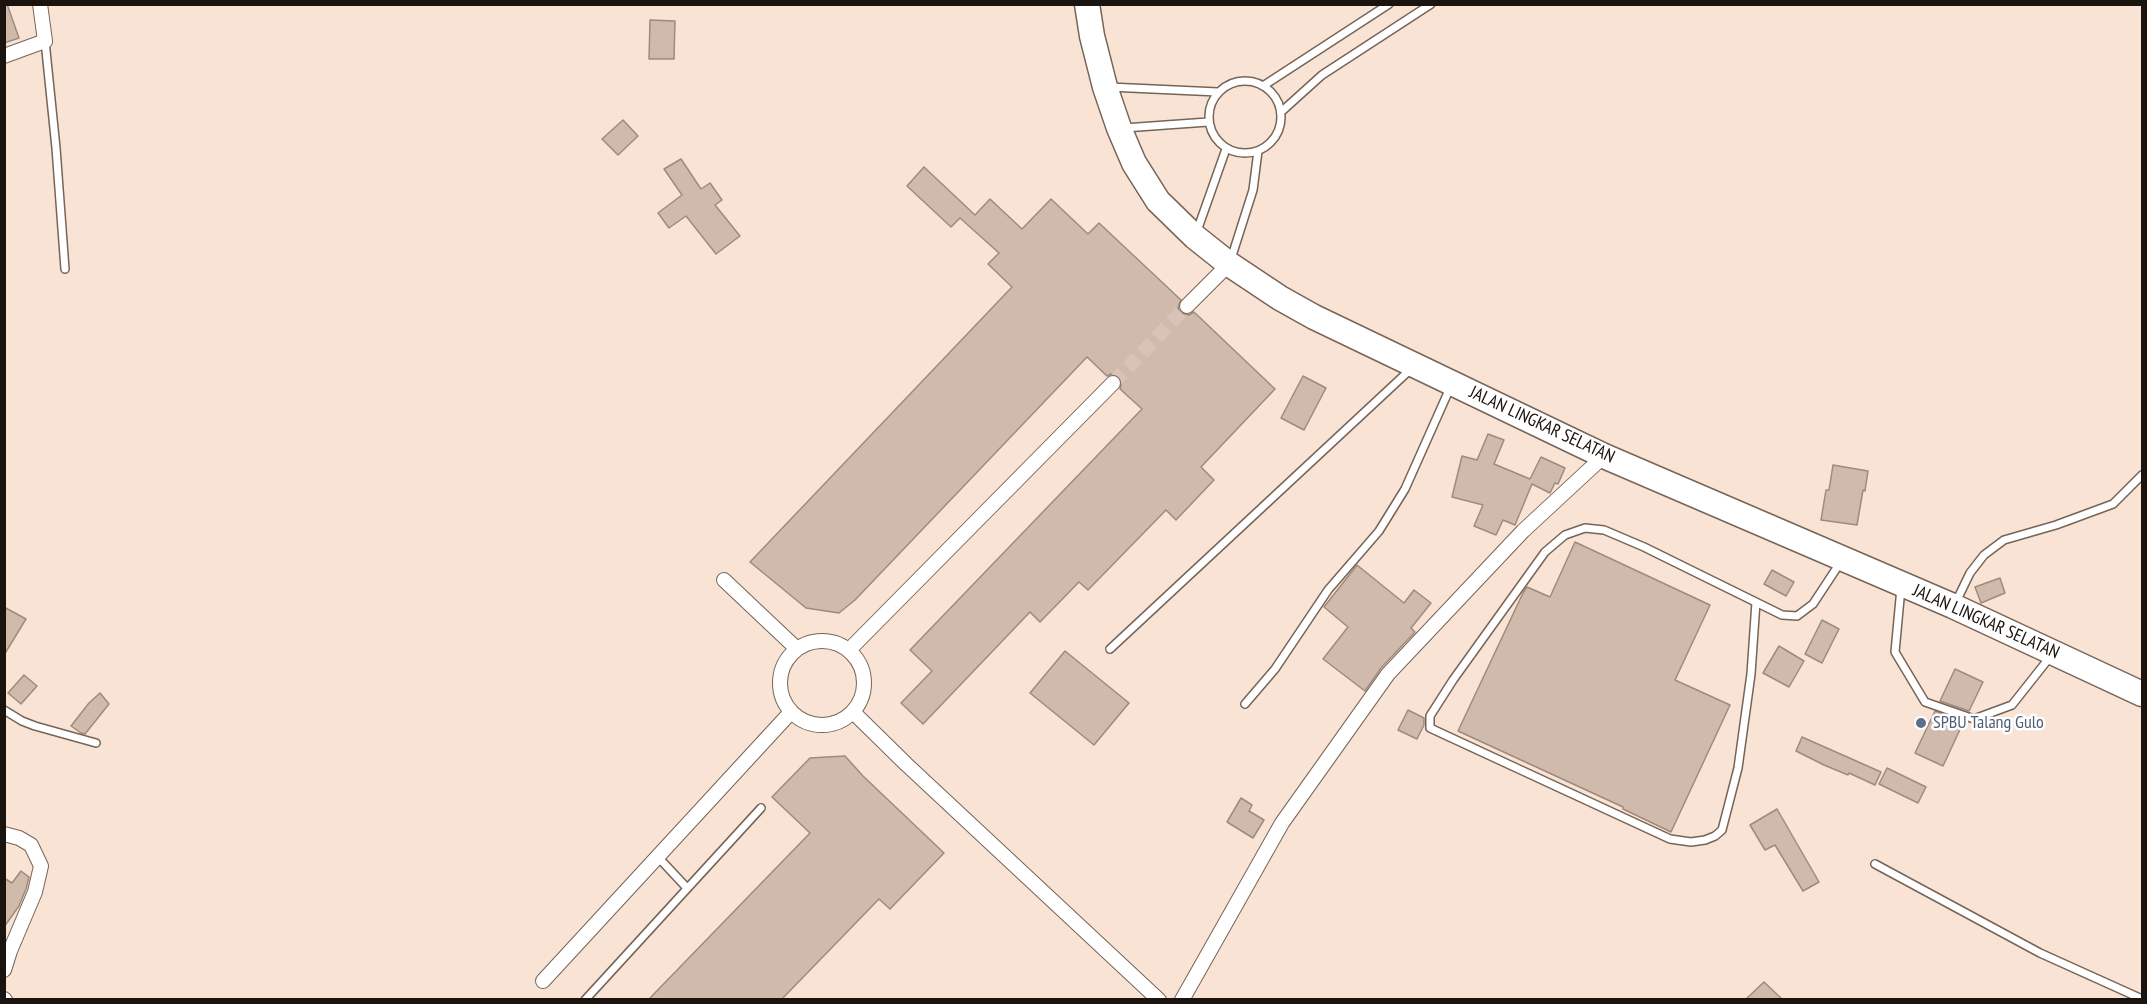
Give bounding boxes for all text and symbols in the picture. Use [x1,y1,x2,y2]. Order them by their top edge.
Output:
street label: JALAN LINGKAR SELATAN [1466,382,1618,468]
street label: JALAN LINGKAR SELATAN [1910,580,2062,664]
place label: SPBU Talang Gulo [1933,712,2044,734]
marker: SPBU Talang Gulo [1914,716,1928,730]

